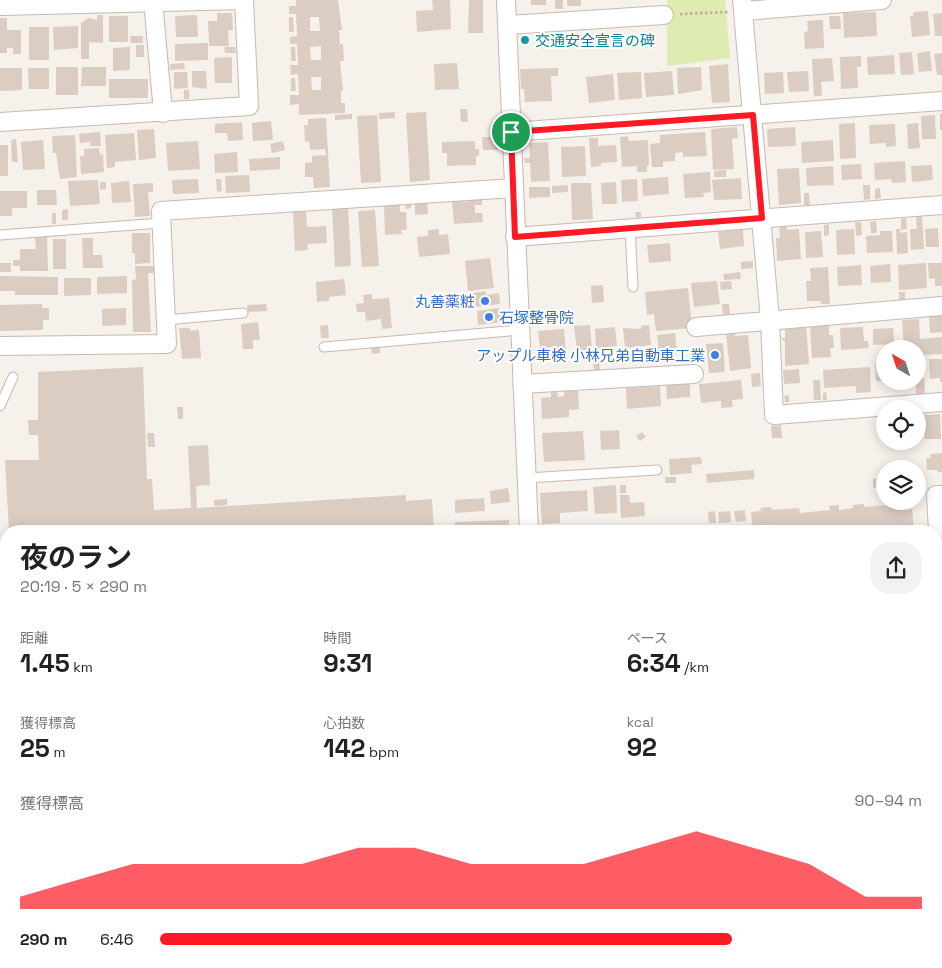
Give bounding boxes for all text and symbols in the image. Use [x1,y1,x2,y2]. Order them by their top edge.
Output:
place label: 交通安全宣言の碑 [535,31,655,50]
marker: 交通安全宣言の碑 [519,34,531,46]
pin [490,111,532,153]
icon: arrive [497,118,525,146]
place label: 丸善薬粧 [415,292,475,311]
marker: 丸善薬粧 [479,295,491,307]
place label: 石塚整骨院 [499,308,574,327]
marker: 石塚整骨院 [483,311,495,323]
north arrow [876,340,926,390]
map controls [876,340,926,510]
place label: アップル車検 小林兄弟自動車工業 [476,346,705,365]
marker: アップル車検 小林兄弟自動車工業 [709,349,721,361]
button: locate [876,400,926,450]
button: layers [876,460,926,510]
text: 夜のラン [20,539,132,575]
button: share [870,542,922,594]
text: 20:19 · 5 × 290 m [20,576,147,597]
text: 距離 [20,629,48,647]
text: 時間 [323,629,351,647]
text: ペース [627,629,668,647]
text: 1.45 [20,647,70,679]
text: 9:31 [323,647,372,679]
text: 6:34 [627,647,681,679]
text: km [70,658,93,676]
text: /km [681,658,709,676]
text: kcal [627,713,654,731]
text: 獲得標高 [20,714,76,732]
text: 心拍数 [323,714,365,732]
text: 92 [627,731,657,763]
text: 25 [20,732,50,764]
text: 142 [323,732,365,764]
text: m [50,743,66,761]
text: bpm [365,743,399,761]
text: 90–94 m [855,790,922,811]
text: 獲得標高 [20,793,84,814]
text: 290 m [20,929,67,950]
text: 6:46 [100,929,134,950]

